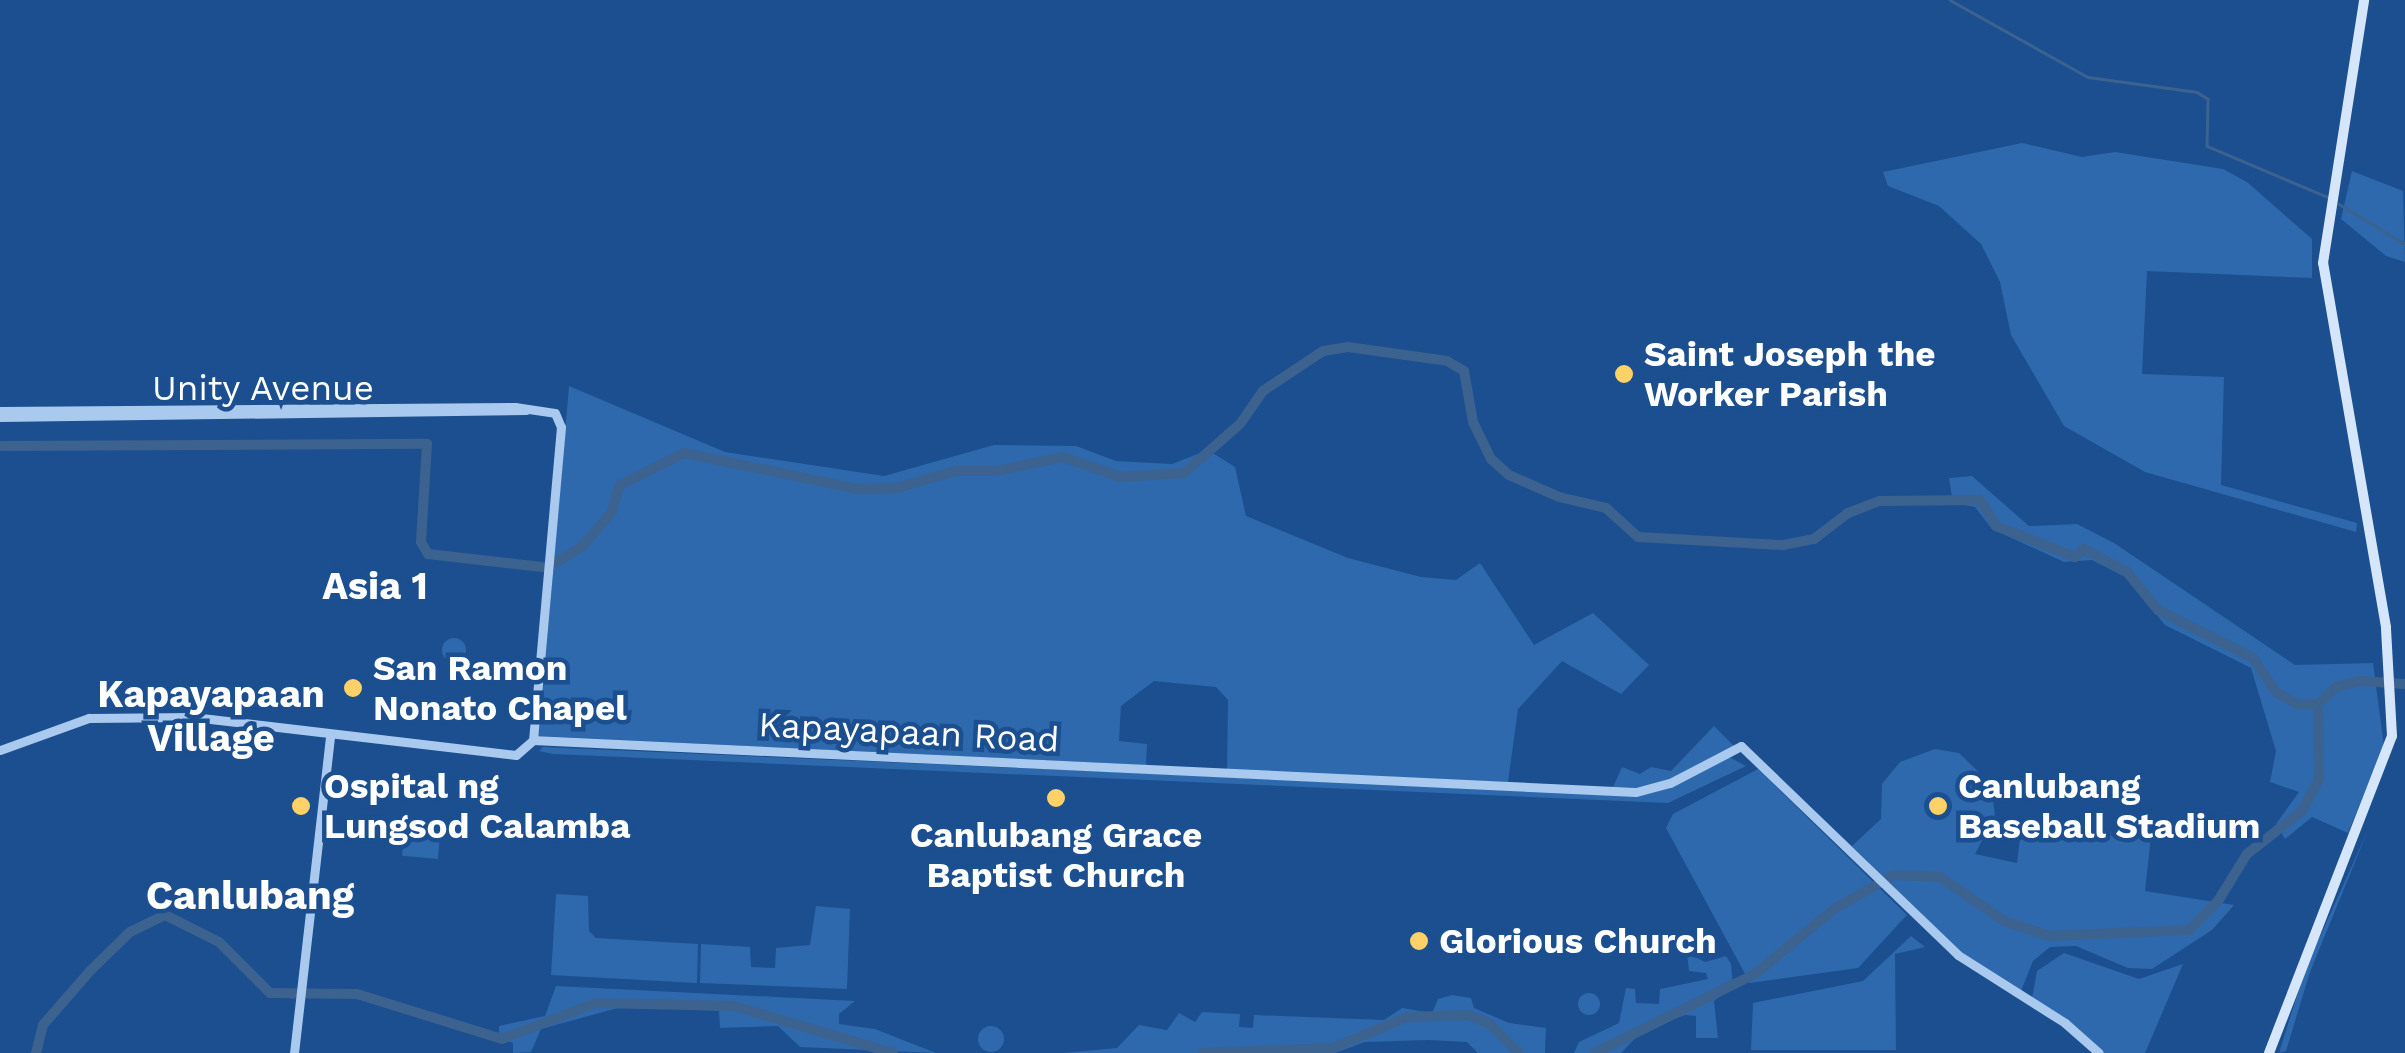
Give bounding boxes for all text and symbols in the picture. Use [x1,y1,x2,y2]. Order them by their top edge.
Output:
place label: Saint Joseph the Worker Parish [1644,333,1936,415]
marker: Saint Joseph the Worker Parish [1613,363,1635,385]
street label: Unity Avenue [151,367,375,409]
district label: Asia 1 [322,564,428,610]
place label: San Ramon Nonato Chapel [373,647,627,729]
district label: Kapayapaan Village [97,672,325,762]
marker: San Ramon Nonato Chapel [342,677,364,699]
street label: Kapayapaan Road [758,703,1060,761]
place label: Ospital ng Lungsod Calamba [324,765,630,847]
place label: Canlubang Baseball Stadium [1958,765,2261,847]
marker: Canlubang Grace Baptist Church [1045,787,1067,809]
marker: Ospital ng Lungsod Calamba [288,793,314,819]
marker: Canlubang Baseball Stadium [1927,795,1949,817]
place label: Canlubang Grace Baptist Church [910,814,1202,896]
district label: Canlubang [146,872,354,920]
place label: Glorious Church [1439,920,1717,962]
marker: Glorious Church [1408,930,1430,952]

